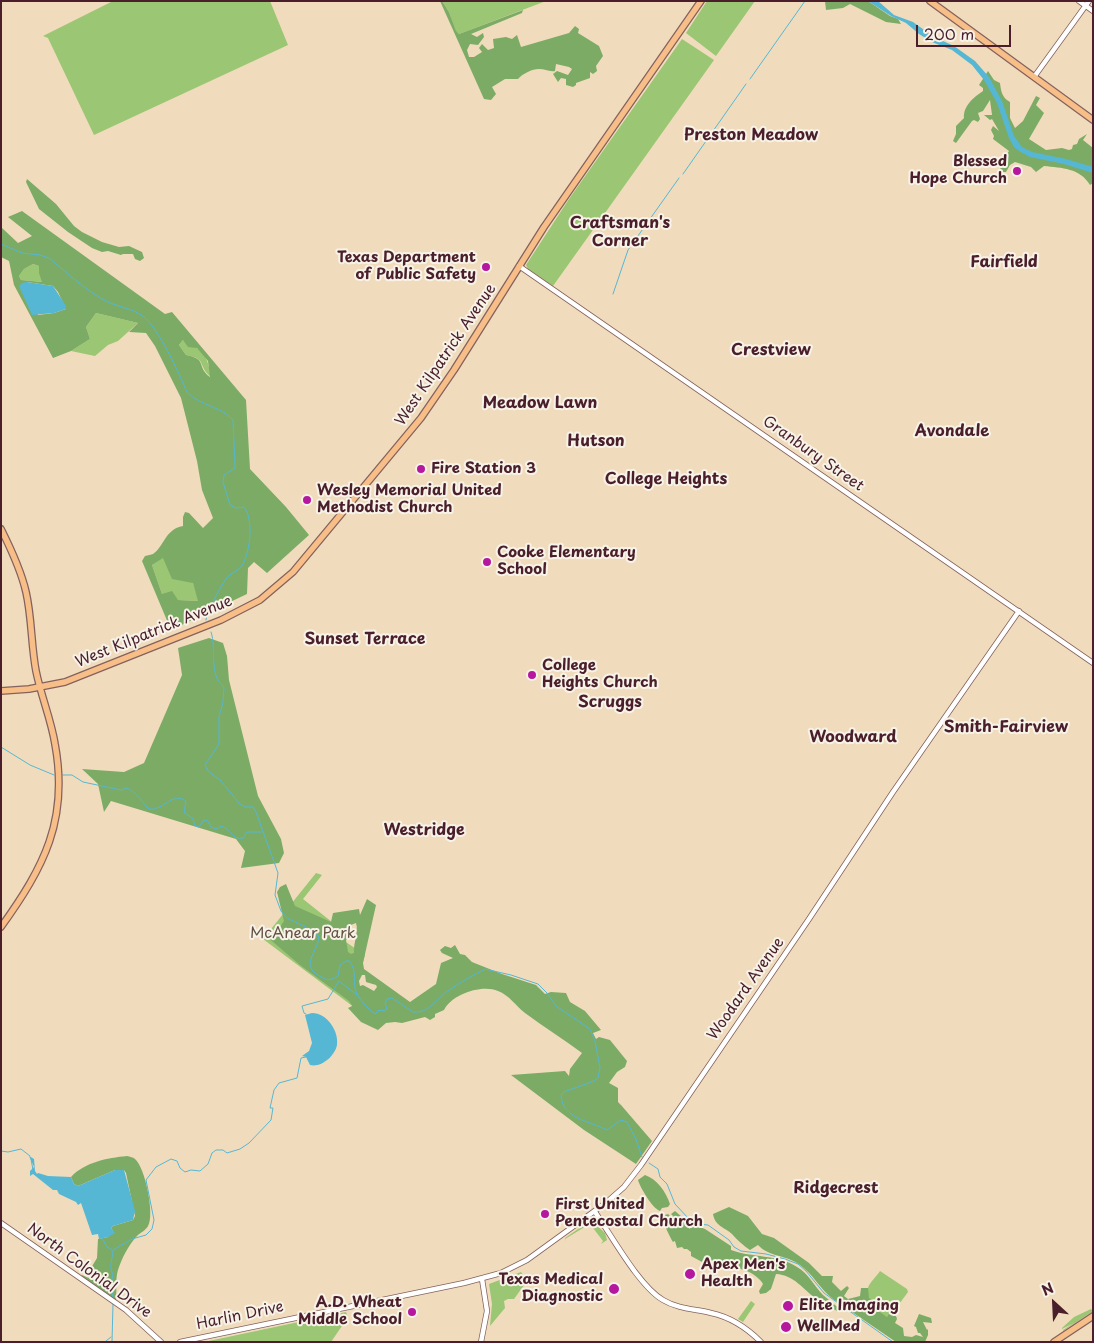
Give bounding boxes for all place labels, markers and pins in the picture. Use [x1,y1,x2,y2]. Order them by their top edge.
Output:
place label: Blessed Hope Church [910,153,1007,188]
marker: Blessed Hope Church [1011,165,1023,177]
place label: Texas Department of Public Safety [337,249,476,284]
marker: Texas Department of Public Safety [480,261,492,273]
place label: Fire Station 3 [431,460,536,478]
marker: Fire Station 3 [415,463,427,475]
place label: Wesley Memorial United Methodist Church [317,482,502,517]
marker: Wesley Memorial United Methodist Church [301,494,313,506]
place label: Cooke Elementary School [497,544,636,579]
marker: Cooke Elementary School [481,556,493,568]
place label: College Heights Church [542,657,658,692]
marker: College Heights Church [526,669,538,681]
place label: First United Pentecostal Church [555,1196,703,1231]
marker: First United Pentecostal Church [539,1208,551,1220]
place label: Apex Men's Health [701,1256,786,1291]
marker: Apex Men's Health [683,1267,697,1281]
place label: Texas Medical Diagnostic [499,1271,603,1306]
marker: Texas Medical Diagnostic [607,1282,621,1296]
place label: A.D. Wheat Middle School [298,1294,402,1329]
place label: Elite Imaging [799,1297,899,1315]
marker: Elite Imaging [781,1299,795,1313]
marker: A.D. Wheat Middle School [406,1306,418,1318]
place label: WellMed [797,1318,860,1336]
marker: WellMed [779,1320,793,1334]

